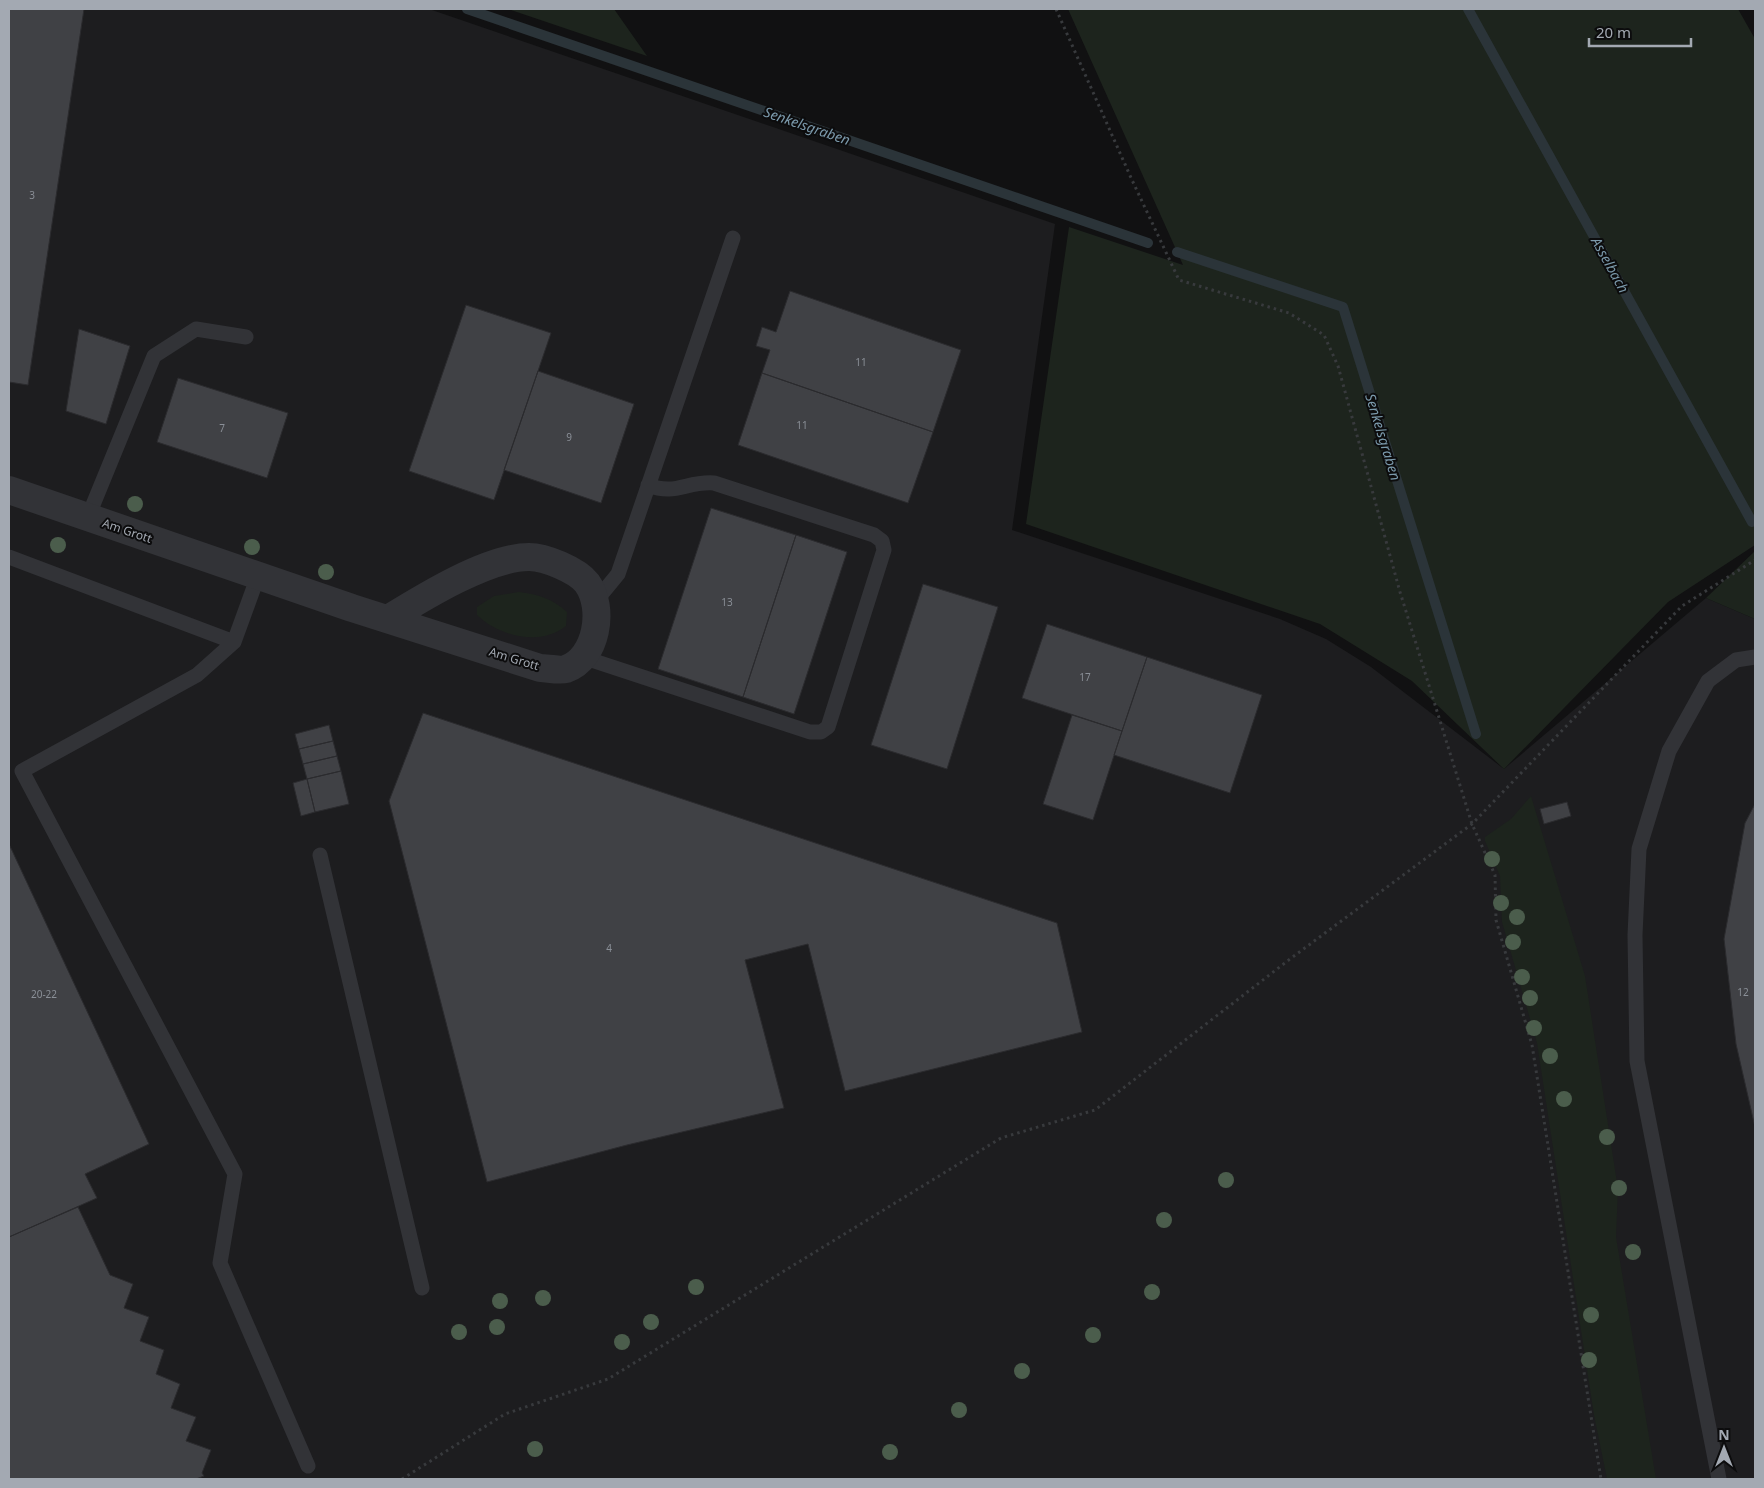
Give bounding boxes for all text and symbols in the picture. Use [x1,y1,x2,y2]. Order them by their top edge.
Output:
scale bar [1589,15,1692,47]
text: 20 m [1596,22,1631,42]
water label: Senkelsgraben [762,102,853,149]
house number: 3 [29,188,35,202]
water label: Asselbach [1587,233,1634,296]
house number: 11 [855,355,867,369]
water label: Senkelsgraben [1361,391,1406,483]
house number: 11 [796,418,808,432]
house number: 7 [219,421,225,435]
house number: 9 [566,430,572,444]
street label: Am Grott [100,514,155,547]
house number: 13 [721,595,733,609]
street label: Am Grott [487,643,542,674]
house number: 17 [1079,670,1091,684]
house number: 4 [606,941,612,955]
house number: 12 [1737,985,1749,999]
house number: 20-22 [31,987,57,1001]
north arrow [1699,1423,1749,1473]
text: N [1718,1425,1730,1444]

